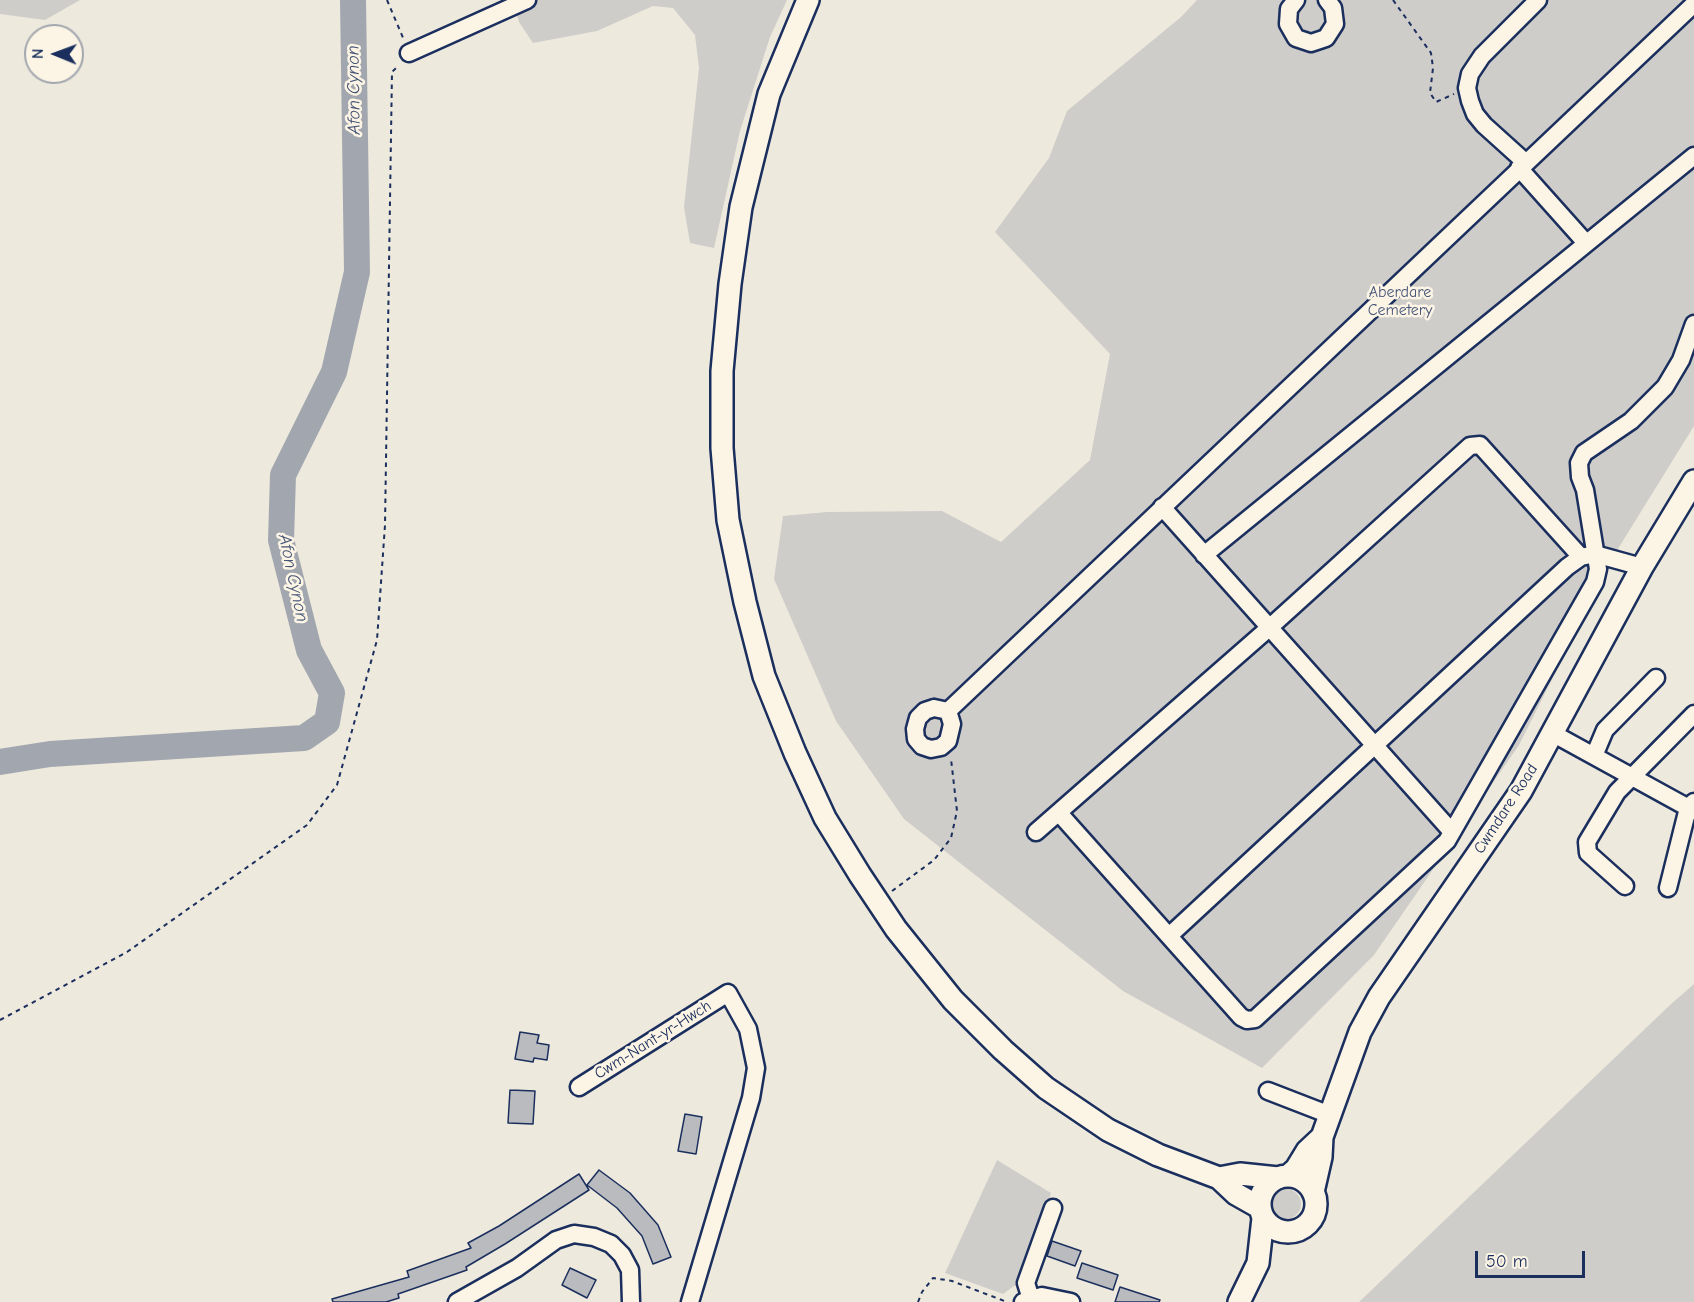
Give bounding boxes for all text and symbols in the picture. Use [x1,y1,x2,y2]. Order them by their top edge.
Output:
north arrow [24,24,84,84]
water label: Afon Cynon [342,45,366,135]
text: N [29,48,47,59]
park label: Aberdare Cemetery [1368,282,1432,320]
water label: Afon Cynon [273,532,313,624]
street label: Cwmdare Road [1470,760,1542,858]
street label: Cwm-Nant-yr-Hwch [591,996,715,1084]
scale bar [1478,1239,1588,1277]
text: 50 m [1486,1251,1528,1272]

